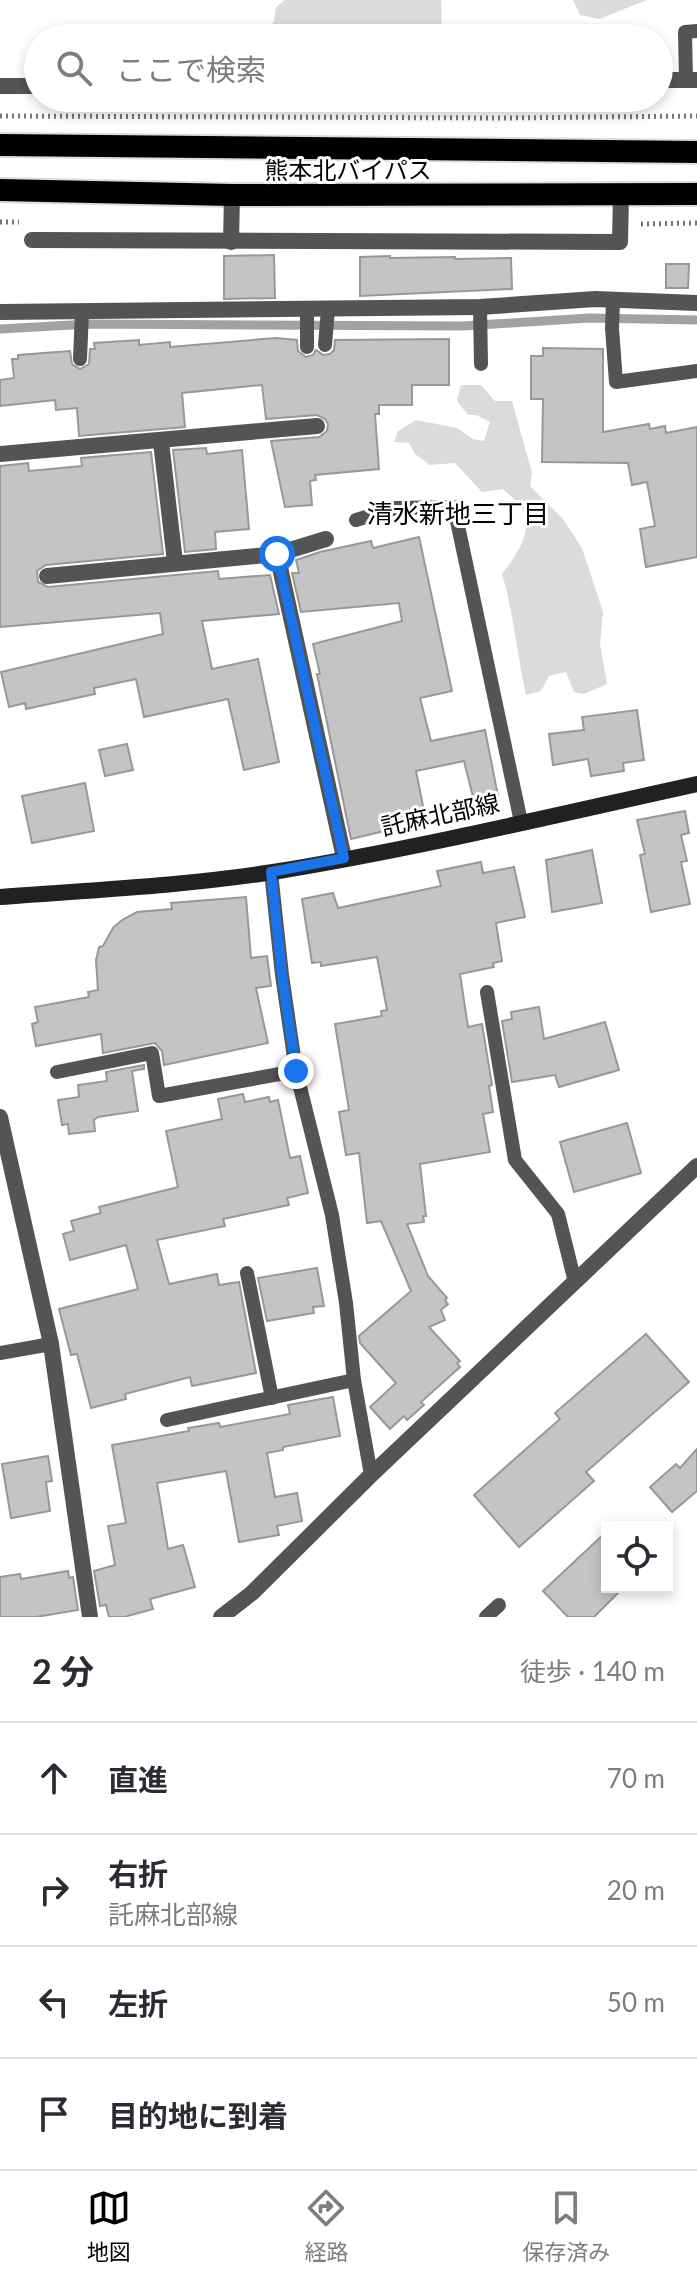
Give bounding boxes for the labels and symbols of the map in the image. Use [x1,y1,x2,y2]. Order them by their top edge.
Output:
street label: 熊本北バイパス [264,155,432,184]
district label: 清水新地三丁目 [367,497,549,529]
route start [259,536,295,572]
street label: 託麻北部線 [378,787,502,841]
route end [278,1053,314,1089]

